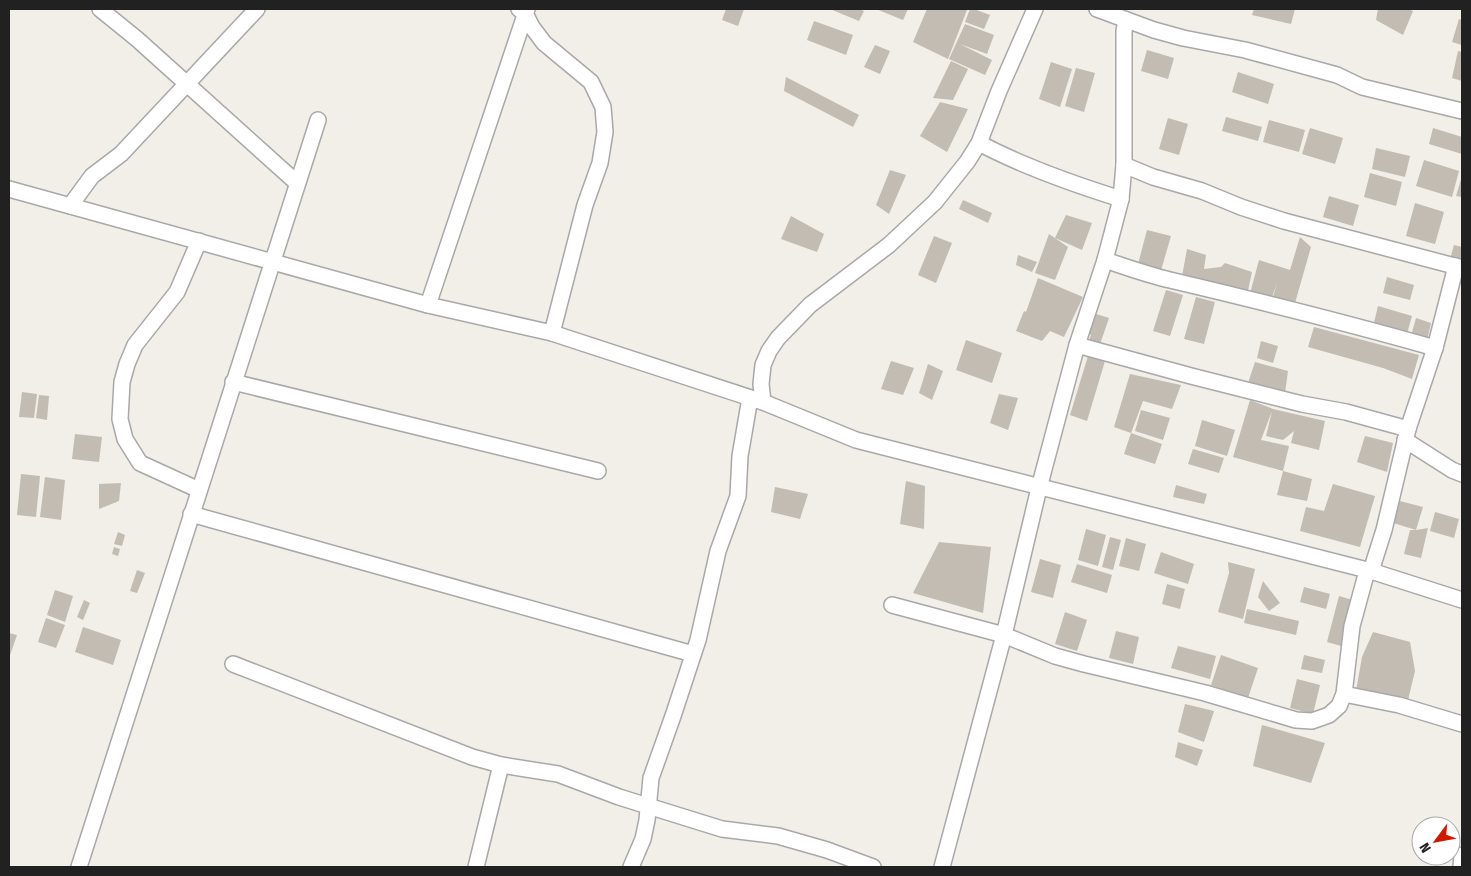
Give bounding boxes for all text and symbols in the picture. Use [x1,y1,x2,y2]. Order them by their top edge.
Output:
north arrow [1411,816,1461,866]
text: N [1416,840,1435,856]

